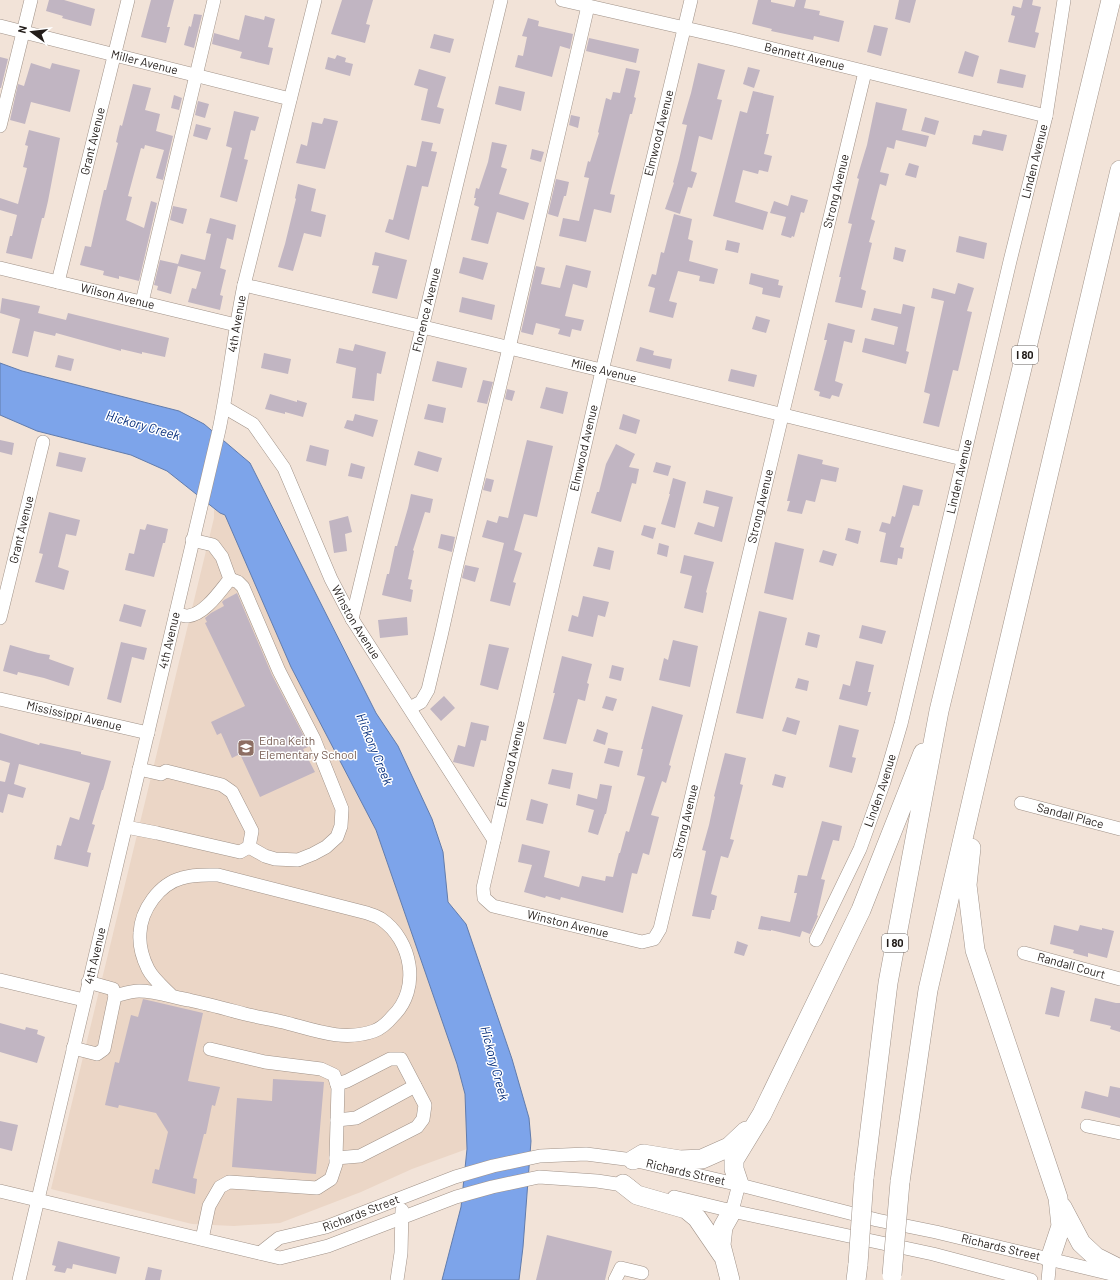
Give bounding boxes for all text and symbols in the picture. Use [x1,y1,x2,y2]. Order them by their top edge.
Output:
north arrow [12,12,52,52]
text: N [15,24,29,35]
street label: Bennett Avenue [763,39,846,72]
street label: Miller Avenue [110,46,180,77]
street label: Elmwood Avenue [641,88,676,177]
street label: Grant Avenue [77,106,107,176]
street label: Linden Avenue [1018,122,1050,200]
street label: Strong Avenue [820,153,851,229]
street label: Florence Avenue [409,266,442,353]
street label: Wilson Avenue [79,280,156,311]
street label: 4th Avenue [224,294,248,353]
road number: I 80 [1012,346,1038,364]
street label: Miles Avenue [570,355,638,385]
street label: Elmwood Avenue [566,403,600,492]
water label: Hickory Creek [104,407,182,443]
street label: Linden Avenue [943,437,974,515]
street label: Strong Avenue [744,468,775,544]
street label: Grant Avenue [6,494,36,565]
street label: Winston Avenue [329,583,384,662]
street label: 4th Avenue [155,610,182,670]
street label: Mississippi Avenue [25,697,123,733]
water label: Hickory Creek [353,711,397,788]
street label: Elmwood Avenue [493,719,527,808]
place label: Edna Keith Elementary School [259,733,357,761]
school or university icon: Edna Keith Elementary School [236,738,256,758]
street label: Linden Avenue [860,752,898,829]
street label: Strong Avenue [669,783,700,860]
street label: Sandall Place [1036,799,1106,830]
street label: Winston Avenue [526,906,610,940]
street label: 4th Avenue [81,926,108,985]
road number: I 80 [882,934,908,952]
street label: Randall Court [1036,949,1107,981]
water label: Hickory Creek [477,1024,513,1103]
street label: Richards Street [645,1155,727,1187]
street label: Richards Street [320,1191,401,1234]
street label: Richards Street [960,1230,1042,1263]

